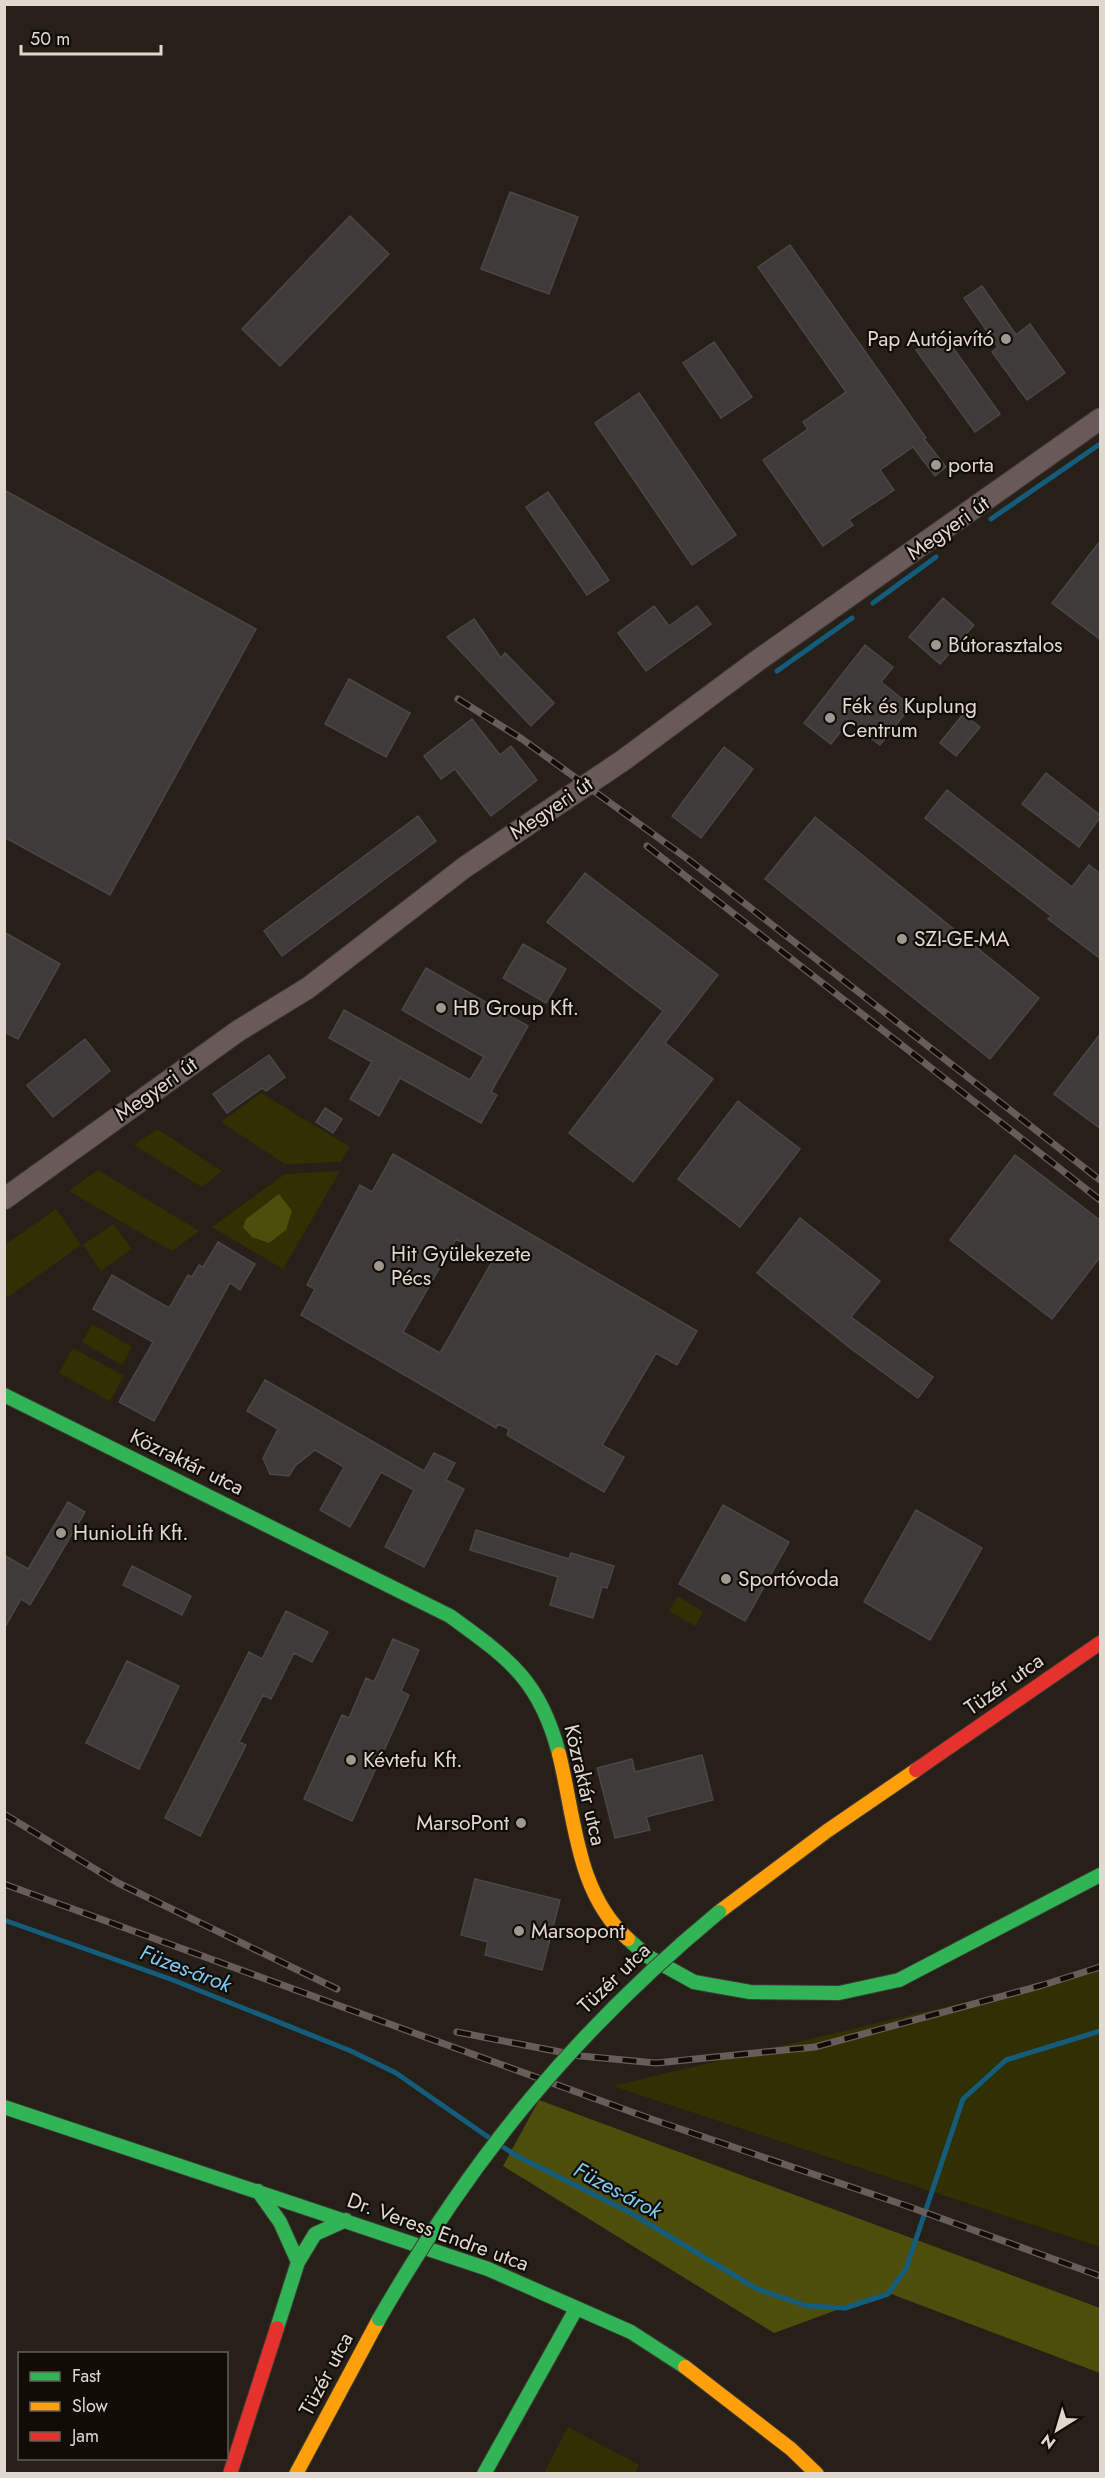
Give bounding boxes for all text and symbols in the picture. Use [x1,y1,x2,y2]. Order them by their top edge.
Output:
scale bar [21,18,160,56]
text: 50 m [30,26,70,52]
place label: Pap Autójavító [867,324,994,354]
marker: Pap Autójavító [999,332,1013,346]
place label: porta [948,450,994,480]
marker: porta [929,458,943,472]
street label: Megyeri út [901,489,995,567]
place label: Bútorasztalos [948,630,1063,660]
marker: Bútorasztalos [929,638,943,652]
place label: Fék és Kuplung Centrum [842,691,977,745]
marker: Fék és Kuplung Centrum [823,711,837,725]
street label: Megyeri út [503,769,599,847]
place label: SZI-GE-MA [914,924,1010,954]
marker: SZI-GE-MA [895,932,909,946]
place label: HB Group Kft. [453,993,579,1023]
marker: HB Group Kft. [434,1001,448,1015]
street label: Megyeri út [109,1050,203,1128]
place label: Hit Gyülekezete Pécs [391,1239,531,1293]
marker: Hit Gyülekezete Pécs [372,1259,386,1273]
street label: Közraktár utca [125,1421,249,1503]
place label: HunioLift Kft. [73,1518,188,1548]
marker: HunioLift Kft. [54,1526,68,1540]
place label: Sportóvoda [738,1564,839,1594]
marker: Sportóvoda [719,1572,733,1586]
street label: Tüzér utca [958,1646,1050,1722]
street label: Közraktár utca [556,1721,614,1849]
place label: Kévtefu Kft. [363,1745,463,1775]
marker: Kévtefu Kft. [344,1753,358,1767]
place label: MarsoPont [416,1808,509,1838]
marker: MarsoPont [514,1816,528,1830]
place label: Marsopont [531,1916,625,1946]
marker: Marsopont [512,1924,526,1938]
water label: Füzes-árok [136,1936,238,2001]
street label: Tüzér utca [571,1936,657,2020]
water label: Füzes-árok [568,2153,669,2227]
street label: Dr. Veress Endre utca [343,2185,533,2279]
street label: Tüzér utca [291,2327,361,2421]
legend [18,2352,228,2460]
text: Fast [72,2363,101,2389]
text: Slow [72,2393,109,2419]
north arrow [1027,2400,1087,2460]
text: Jam [70,2423,99,2449]
text: N [1036,2429,1060,2455]

